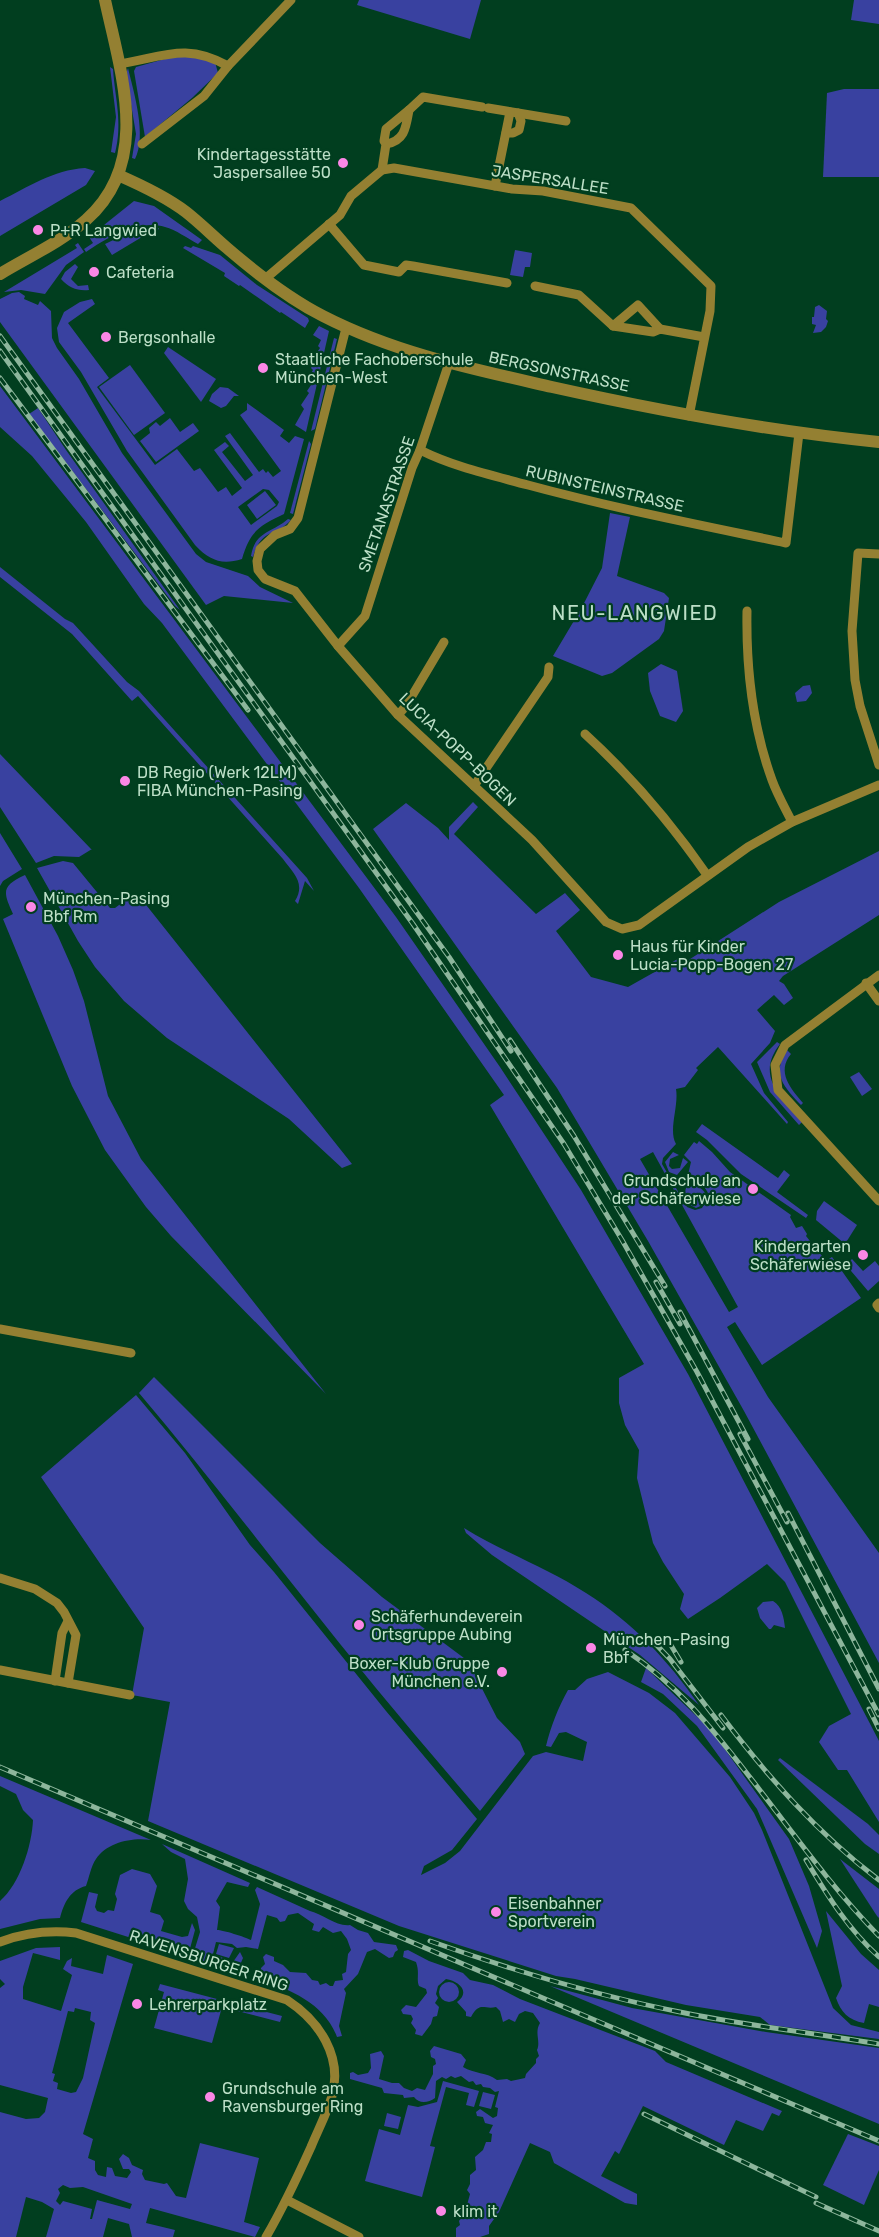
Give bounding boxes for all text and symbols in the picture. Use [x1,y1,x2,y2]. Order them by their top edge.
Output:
place label: Kindertagesstätte Jaspersallee 50 [197,145,331,182]
marker: Kindertagesstätte Jaspersallee 50 [336,156,350,170]
street label: JASPERSALLEE [490,161,610,198]
place label: P+R Langwied [50,221,157,240]
marker: P+R Langwied [31,223,45,237]
place label: Cafeteria [106,263,174,282]
marker: Cafeteria [87,265,101,279]
place label: Bergsonhalle [118,328,216,347]
marker: Bergsonhalle [99,330,113,344]
street label: BERGSONSTRASSE [487,347,631,396]
place label: Staatliche Fachoberschule München-West [275,350,474,387]
marker: Staatliche Fachoberschule München-West [256,361,270,375]
street label: SMETANASTRASSE [354,434,419,575]
street label: RUBINSTEINSTRASSE [524,461,686,516]
district label: NEU-LANGWIED [552,601,718,625]
street label: LUCIA-POPP-BOGEN [395,689,520,810]
place label: DB Regio (Werk 12LM) FIBA München-Pasing [137,763,303,800]
marker: DB Regio (Werk 12LM) FIBA München-Pasing [118,774,132,788]
place label: München-Pasing Bbf Rm [43,889,170,926]
marker: München-Pasing Bbf Rm [24,900,38,914]
place label: Haus für Kinder Lucia-Popp-Bogen 27 [630,937,793,974]
marker: Haus für Kinder Lucia-Popp-Bogen 27 [611,948,625,962]
place label: Grundschule an der Schäferwiese [612,1171,741,1208]
marker: Grundschule an der Schäferwiese [746,1182,760,1196]
place label: Kindergarten Schäferwiese [750,1237,851,1274]
marker: Kindergarten Schäferwiese [856,1248,870,1262]
place label: Schäferhundeverein Ortsgruppe Aubing [371,1607,523,1644]
marker: Schäferhundeverein Ortsgruppe Aubing [352,1618,366,1632]
place label: München-Pasing Bbf [603,1630,730,1667]
marker: München-Pasing Bbf [584,1641,598,1655]
place label: Boxer-Klub Gruppe München e.V. [349,1654,490,1691]
marker: Boxer-Klub Gruppe München e.V. [495,1665,509,1679]
place label: Eisenbahner Sportverein [508,1894,601,1931]
marker: Eisenbahner Sportverein [489,1905,503,1919]
street label: RAVENSBURGER RING [127,1926,291,1995]
place label: Lehrerparkplatz [149,1995,267,2014]
marker: Lehrerparkplatz [130,1997,144,2011]
place label: Grundschule am Ravensburger Ring [222,2079,363,2116]
marker: Grundschule am Ravensburger Ring [203,2090,217,2104]
place label: klim it [453,2202,497,2221]
marker: klim it [434,2204,448,2218]

